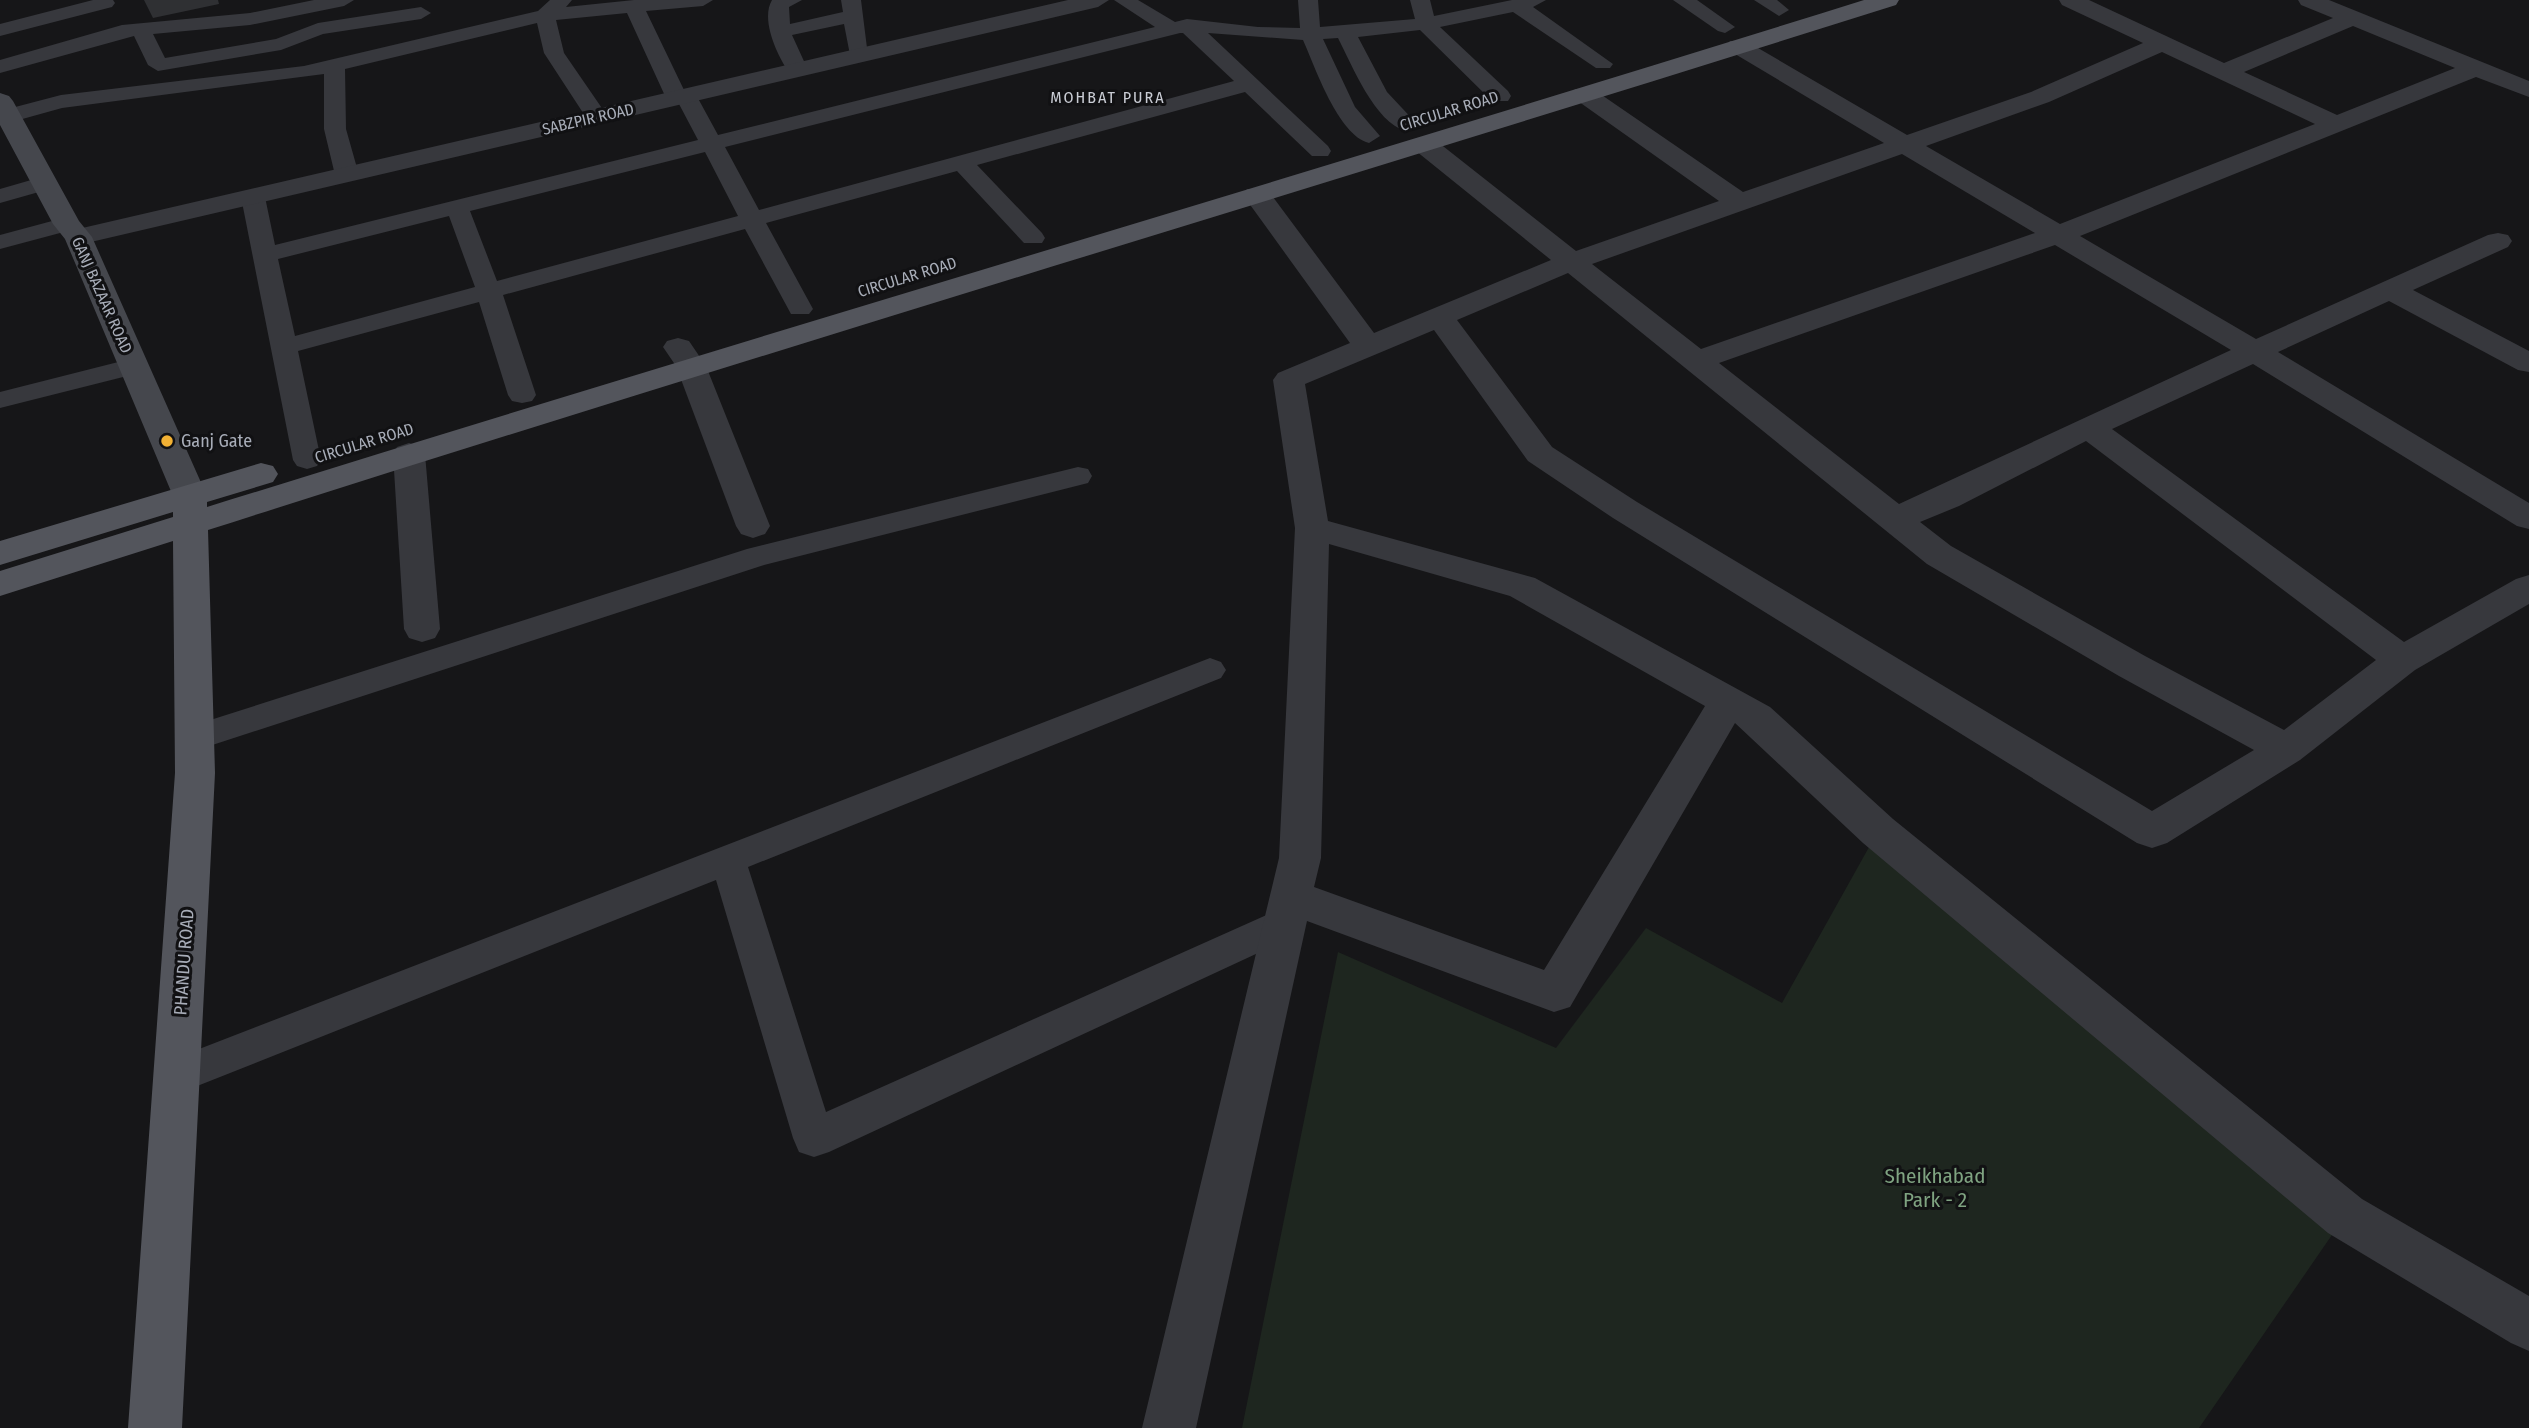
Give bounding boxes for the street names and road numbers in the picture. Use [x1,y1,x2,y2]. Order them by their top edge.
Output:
street label: CIRCULAR ROAD [1397,87,1501,135]
street label: SABZPIR ROAD [540,99,636,139]
street label: GANJ BAZAAR ROAD [68,234,136,356]
street label: CIRCULAR ROAD [855,253,959,301]
street label: CIRCULAR ROAD [312,419,416,467]
street label: PHANDU ROAD [169,908,199,1016]

